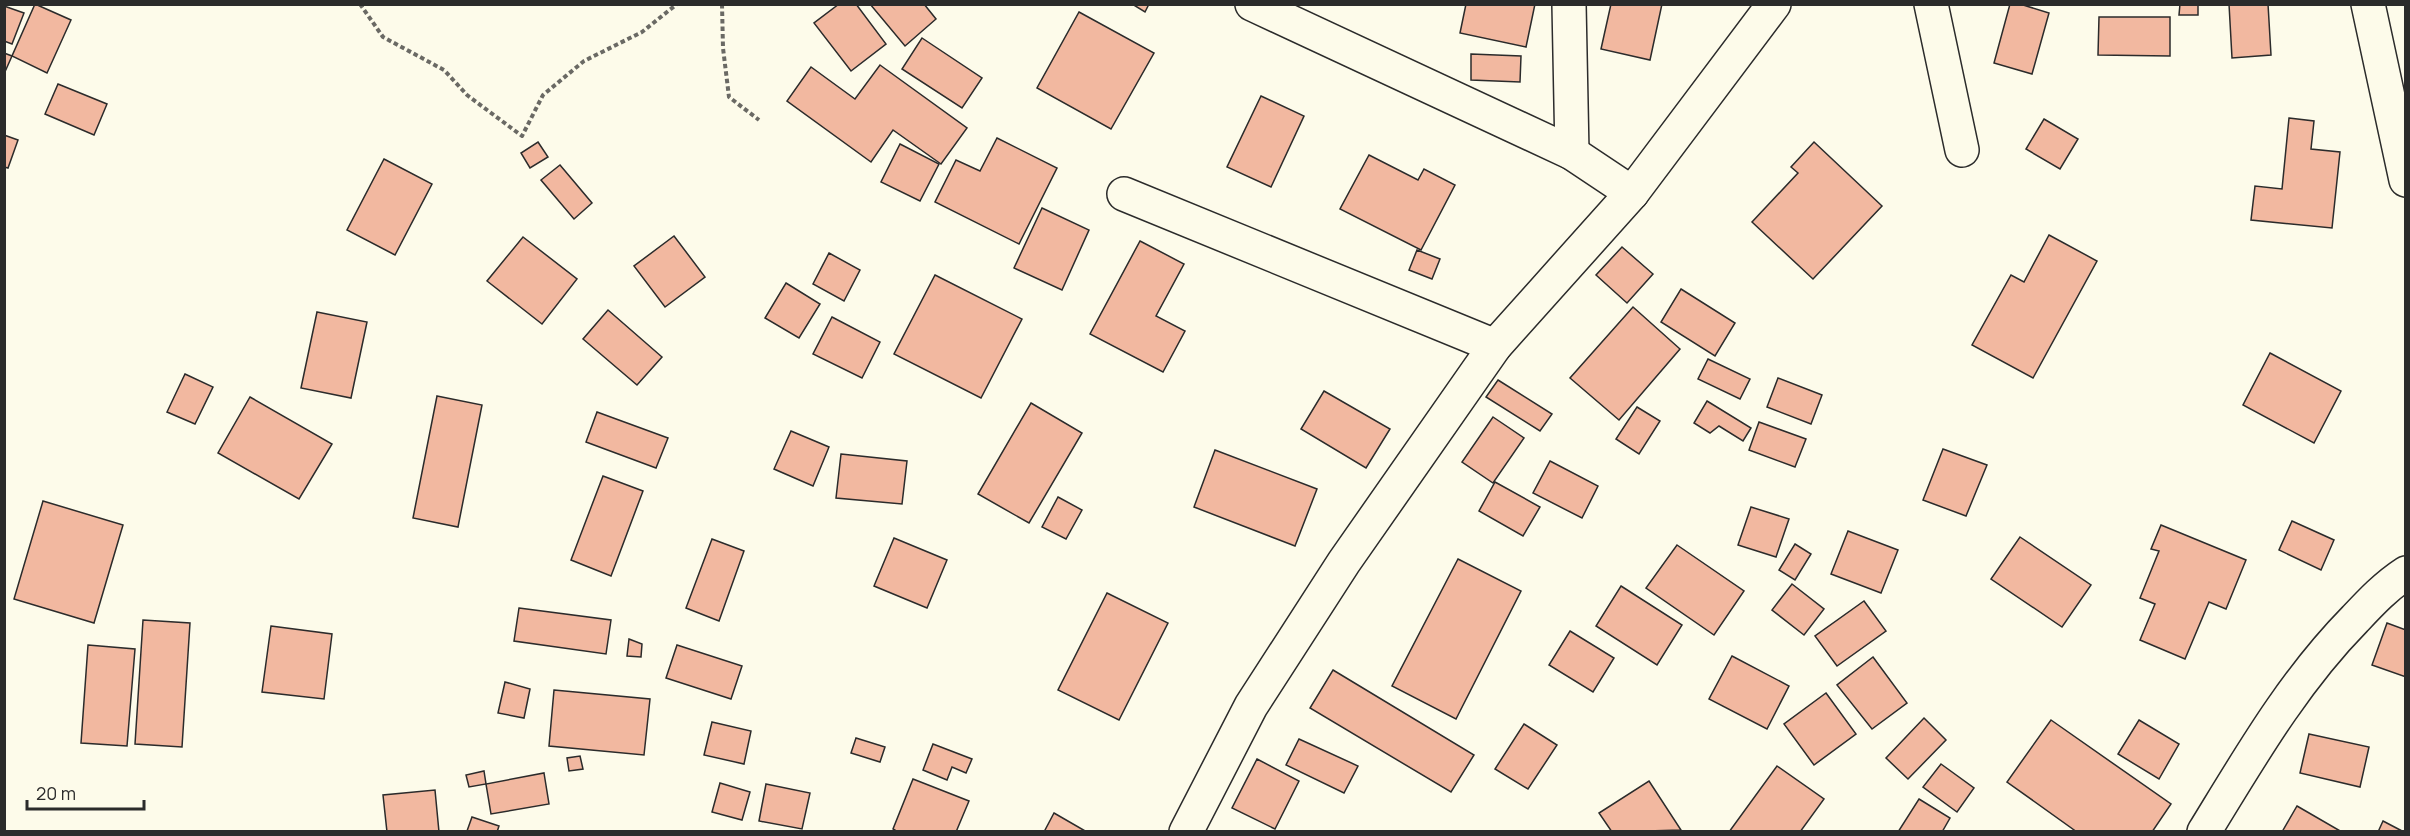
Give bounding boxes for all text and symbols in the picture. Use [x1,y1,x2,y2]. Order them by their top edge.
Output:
scale bar [27,773,144,811]
text: 20 m [36,781,76,805]

